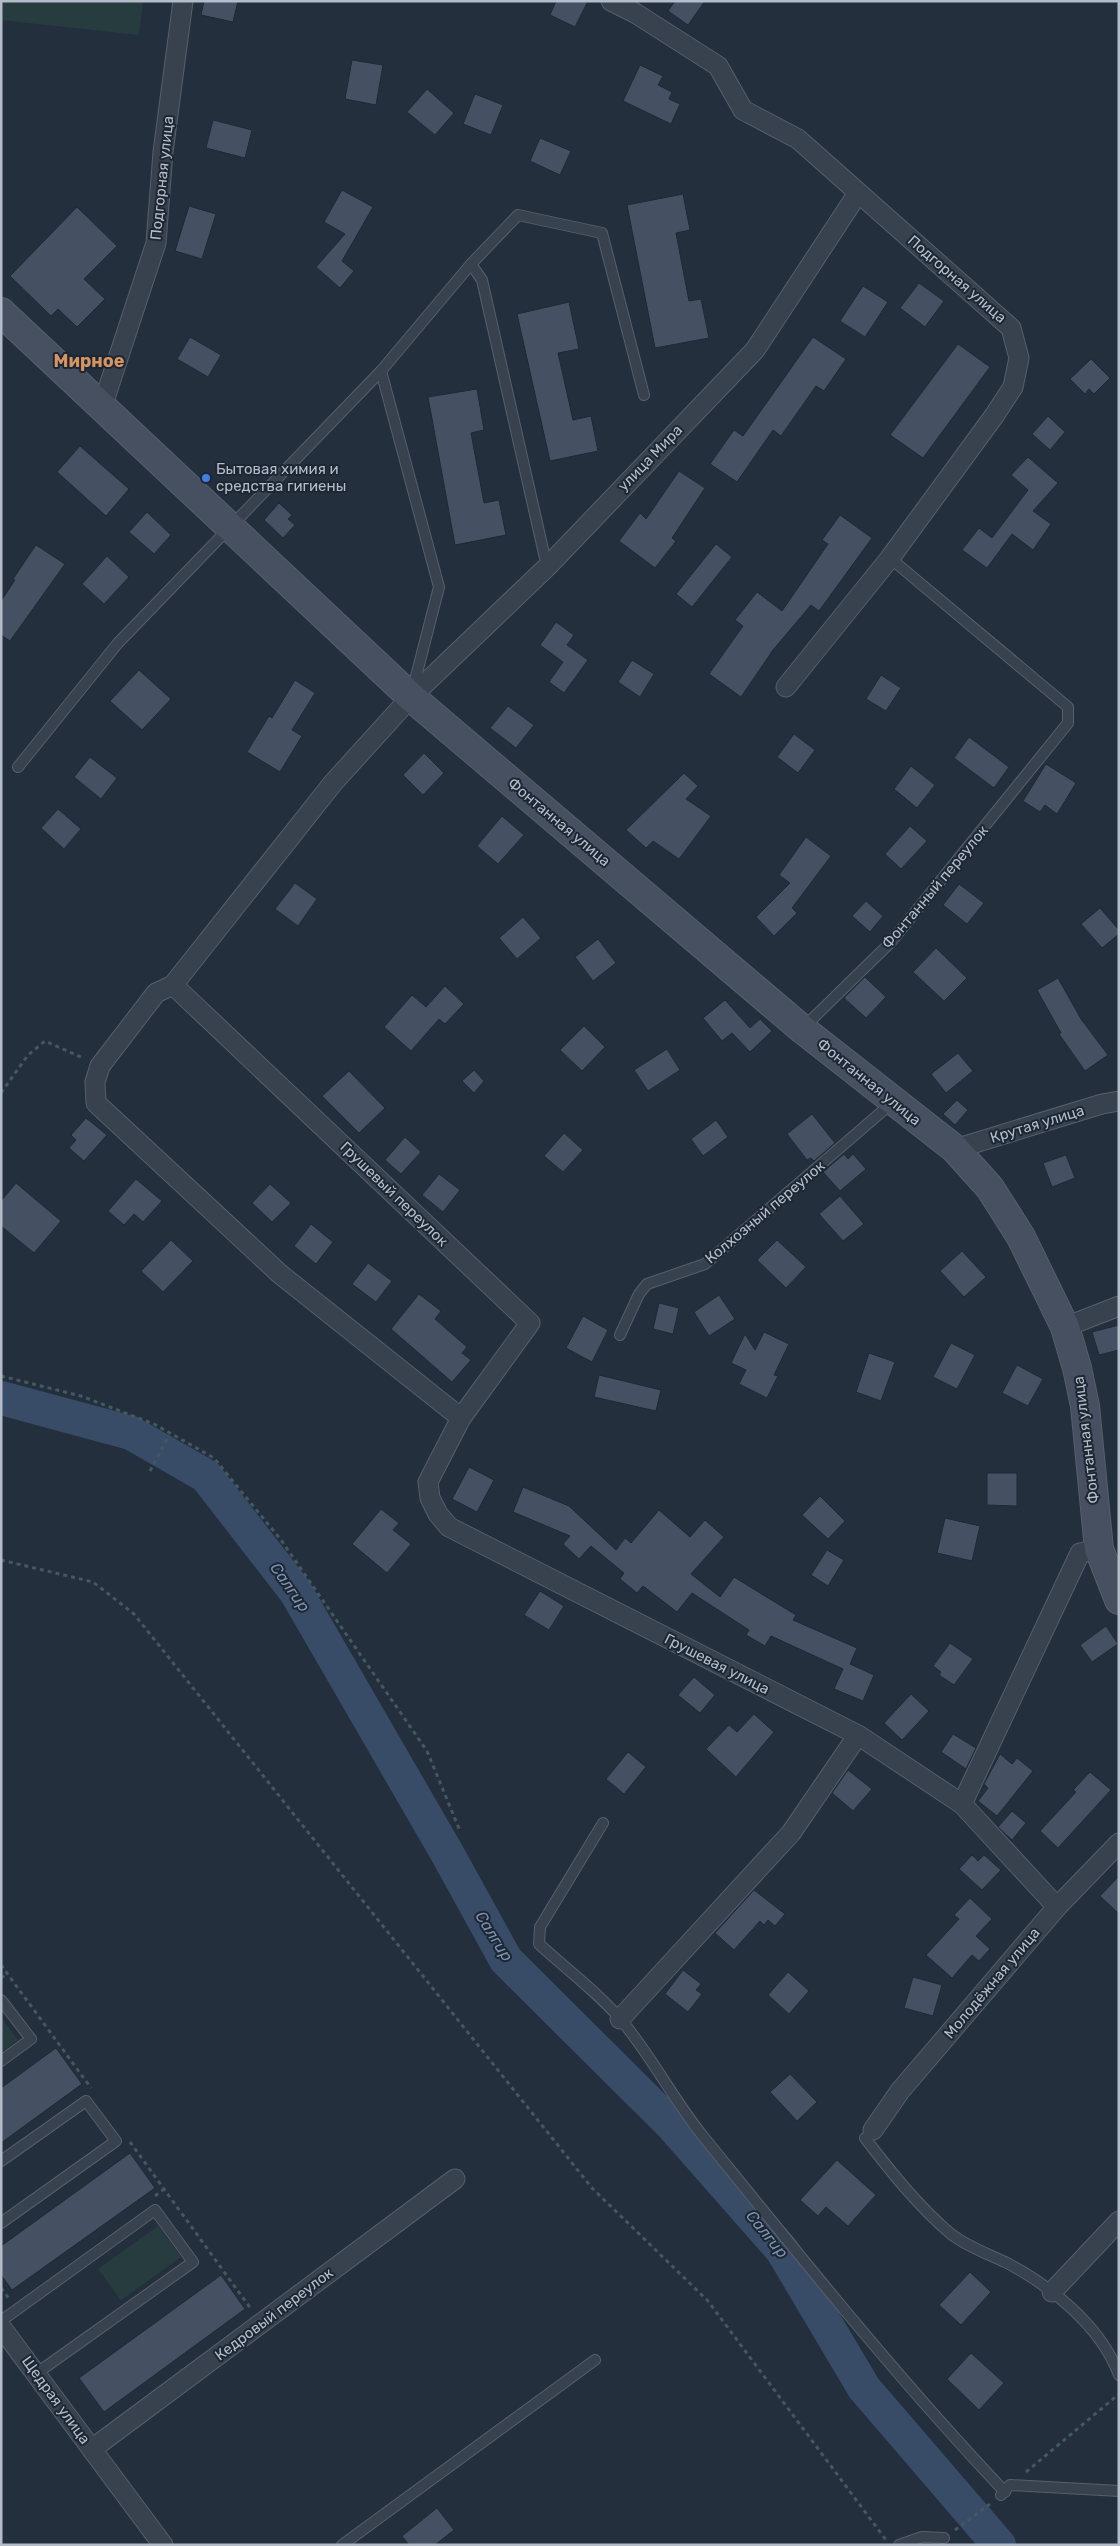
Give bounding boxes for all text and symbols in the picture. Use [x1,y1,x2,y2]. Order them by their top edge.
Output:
street label: Подгорная улица [147,115,177,241]
street label: Подгорная улица [904,231,1010,327]
district label: Мирное [54,350,125,372]
street label: улица Мира [614,421,686,495]
place label: Бытовая химия и средства гигиены [216,460,346,495]
marker: Бытовая химия и средства гигиены [200,472,212,484]
street label: Фонтанная улица [504,774,614,870]
street label: Фонтанный переулок [878,822,992,952]
street label: Фонтанная улица [814,1035,924,1129]
street label: Крутая улица [988,1101,1086,1147]
street label: Грушевый переулок [336,1138,452,1250]
street label: Колхозный переулок [701,1157,829,1267]
street label: Фонтанная улица [1069,1375,1103,1505]
water label: Салгир [266,1559,314,1615]
street label: Грушевая улица [662,1630,772,1698]
water label: Салгир [471,1907,517,1965]
street label: Молодёжная улица [940,1924,1044,2042]
water label: Салгир [742,2207,792,2262]
street label: Кедровый переулок [211,2264,337,2364]
street label: Щедрая улица [18,2353,94,2447]

